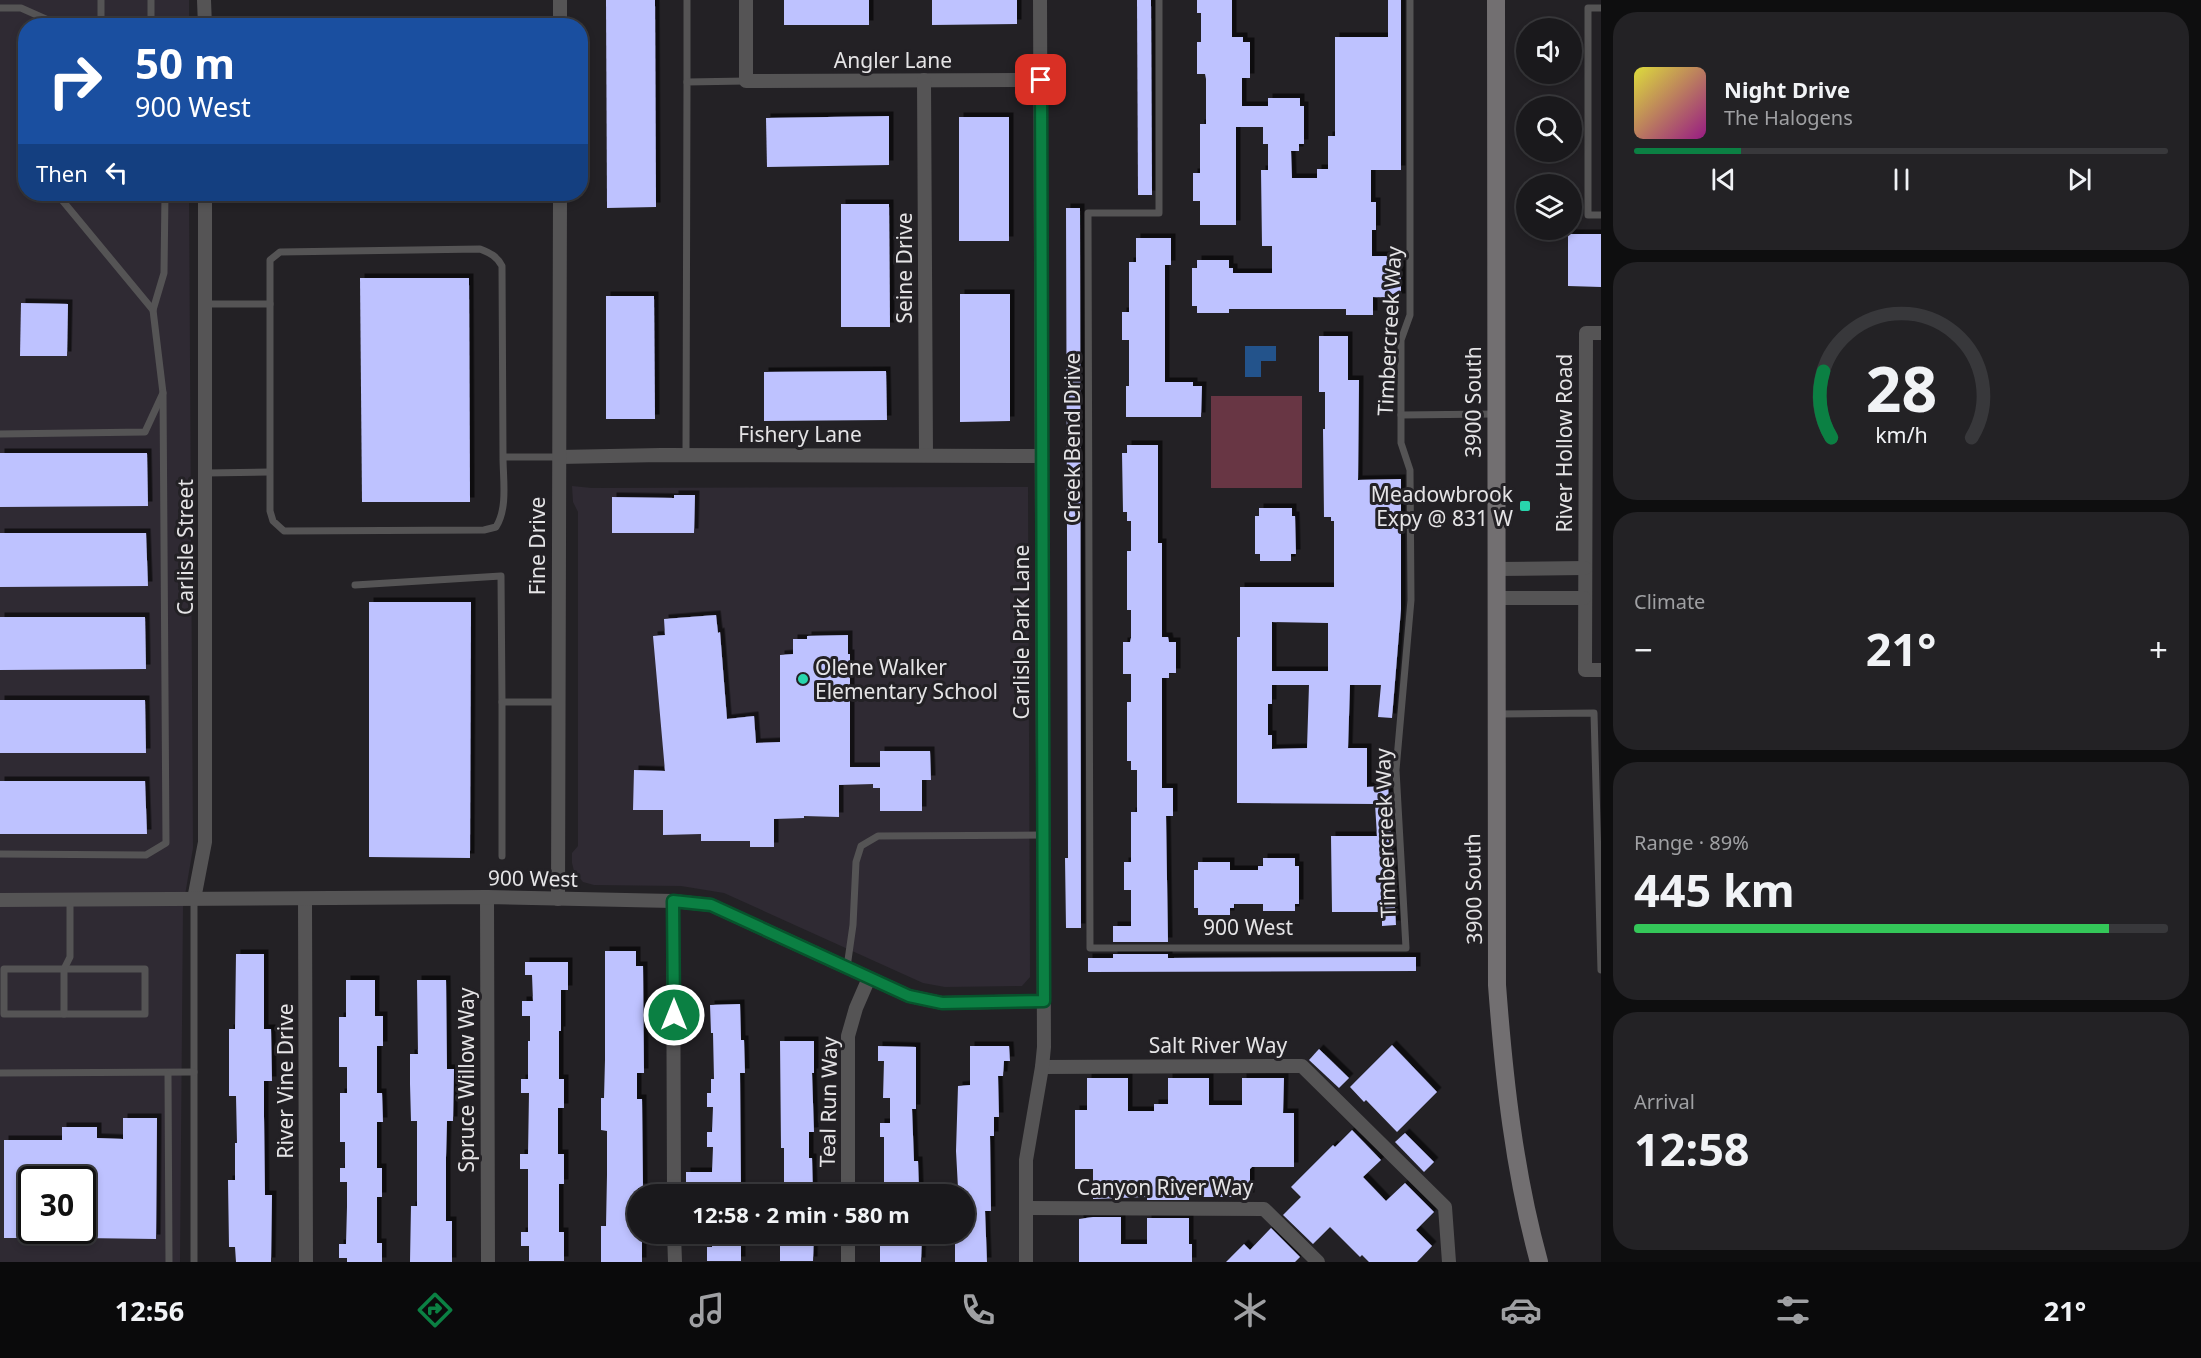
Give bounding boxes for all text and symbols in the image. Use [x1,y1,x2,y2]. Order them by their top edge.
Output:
map controls [1516,18,1582,240]
button: sound [1516,18,1582,84]
text: 50 m [135,34,235,91]
icon: right [36,42,114,120]
street label: Angler Lane [834,46,952,74]
pin [1015,54,1066,105]
icon: arrive [1024,63,1057,96]
text: Night Drive [1724,74,1850,104]
text: 900 West [135,88,251,125]
button: search [1516,96,1582,162]
text: The Halogens [1724,104,1853,131]
icon: left [100,156,133,189]
text: Then [36,158,88,188]
icon: previous [1707,163,1740,196]
icon: pause [1885,163,1918,196]
icon: next [2063,163,2096,196]
button: layers [1516,174,1582,240]
street label: Seine Drive [890,212,918,324]
street label: Timbercreek Way [1371,245,1407,417]
text: 28 [1865,345,1937,430]
street label: 3900 South [1459,346,1487,458]
street label: Creek Bend Drive [1058,353,1086,523]
street label: River Hollow Road [1550,354,1578,532]
street label: Fishery Lane [738,420,862,448]
text: km/h [1875,420,1927,449]
street label: Carlisle Street [171,479,199,615]
place label: Meadowbrook Expy @ 831 W [1371,480,1514,532]
street label: Fine Drive [523,497,551,595]
marker: Meadowbrook Expy @ 831 W [1518,499,1532,513]
street label: Carlisle Park Lane [1007,545,1035,719]
text: Climate [1634,588,1705,615]
text: 21° [1866,618,1936,679]
text: − [1634,627,1653,672]
text: + [2149,627,2168,672]
place label: Olene Walker Elementary School [815,653,998,705]
marker: Olene Walker Elementary School [796,672,810,686]
street label: Timbercreek Way [1368,747,1402,918]
text: Range · 89% [1634,829,1749,856]
street label: 3900 South [1458,833,1488,945]
text: 445 km [1634,859,1795,920]
street label: 900 West [488,863,579,893]
street label: 900 West [1203,913,1293,941]
position arrow [642,983,706,1047]
street label: Spruce Willow Way [452,987,480,1173]
street label: River Vine Drive [271,1003,299,1159]
street label: Salt River Way [1149,1031,1288,1059]
street label: Teal Run Way [813,1036,843,1168]
text: Arrival [1634,1088,1695,1115]
text: 12:58 [1634,1118,1750,1179]
speed limit sign: 30 [18,1166,96,1244]
street label: Canyon River Way [1077,1173,1254,1201]
text: 12:58 · 2 min · 580 m [692,1199,910,1229]
icon: directions [414,1289,456,1331]
icon: music [686,1289,728,1331]
icon: phone [957,1289,999,1331]
icon: climate [1229,1289,1271,1331]
icon: car [1500,1289,1542,1331]
icon: filters [1772,1289,1814,1331]
text: 12:56 [115,1292,184,1329]
text: 21° [2044,1292,2086,1329]

